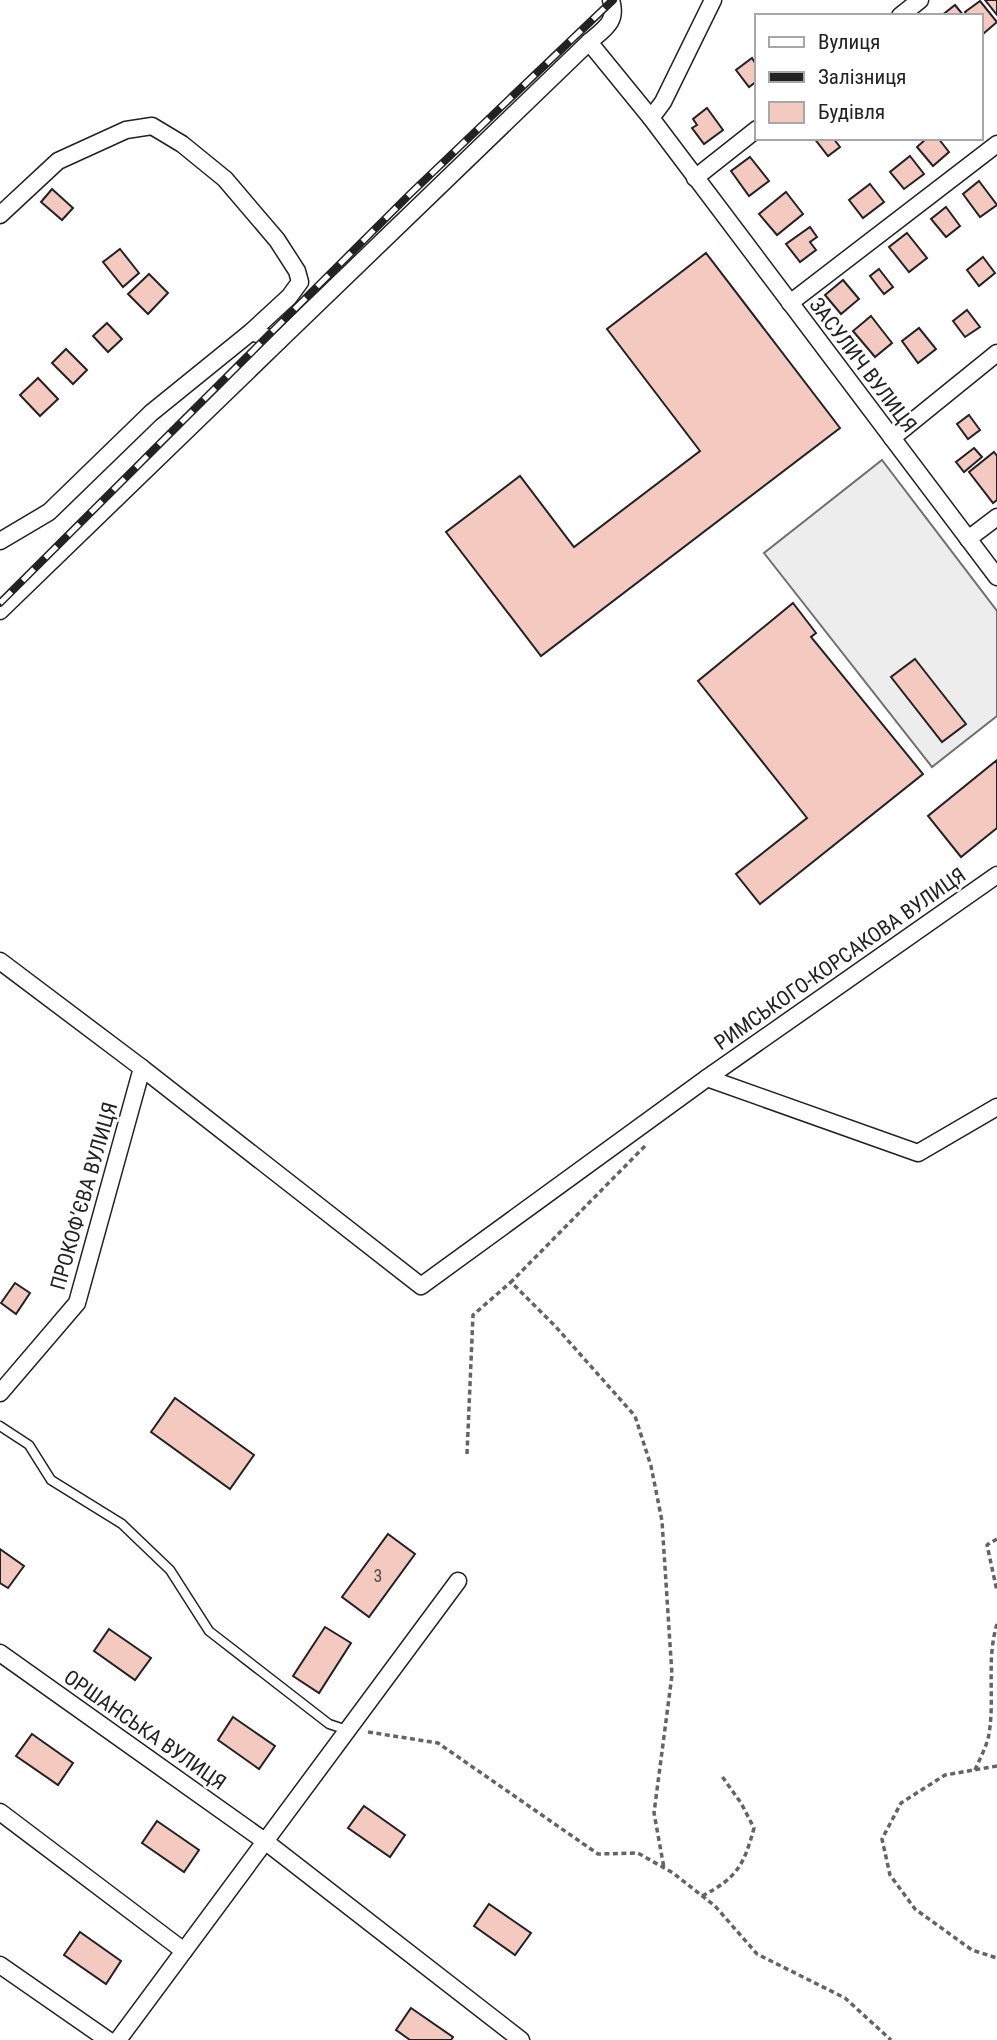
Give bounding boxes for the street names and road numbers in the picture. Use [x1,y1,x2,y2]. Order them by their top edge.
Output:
street label: ЗАСУЛИЧ ВУЛИЦЯ [805,293,921,437]
street label: РИМСЬКОГО-КОРСАКОВА ВУЛИЦЯ [710,863,970,1055]
street label: ПРОКОФ’ЄВА ВУЛИЦЯ [46,1099,122,1293]
street label: ОРШАНСЬКА ВУЛИЦЯ [59,1665,231,1795]

